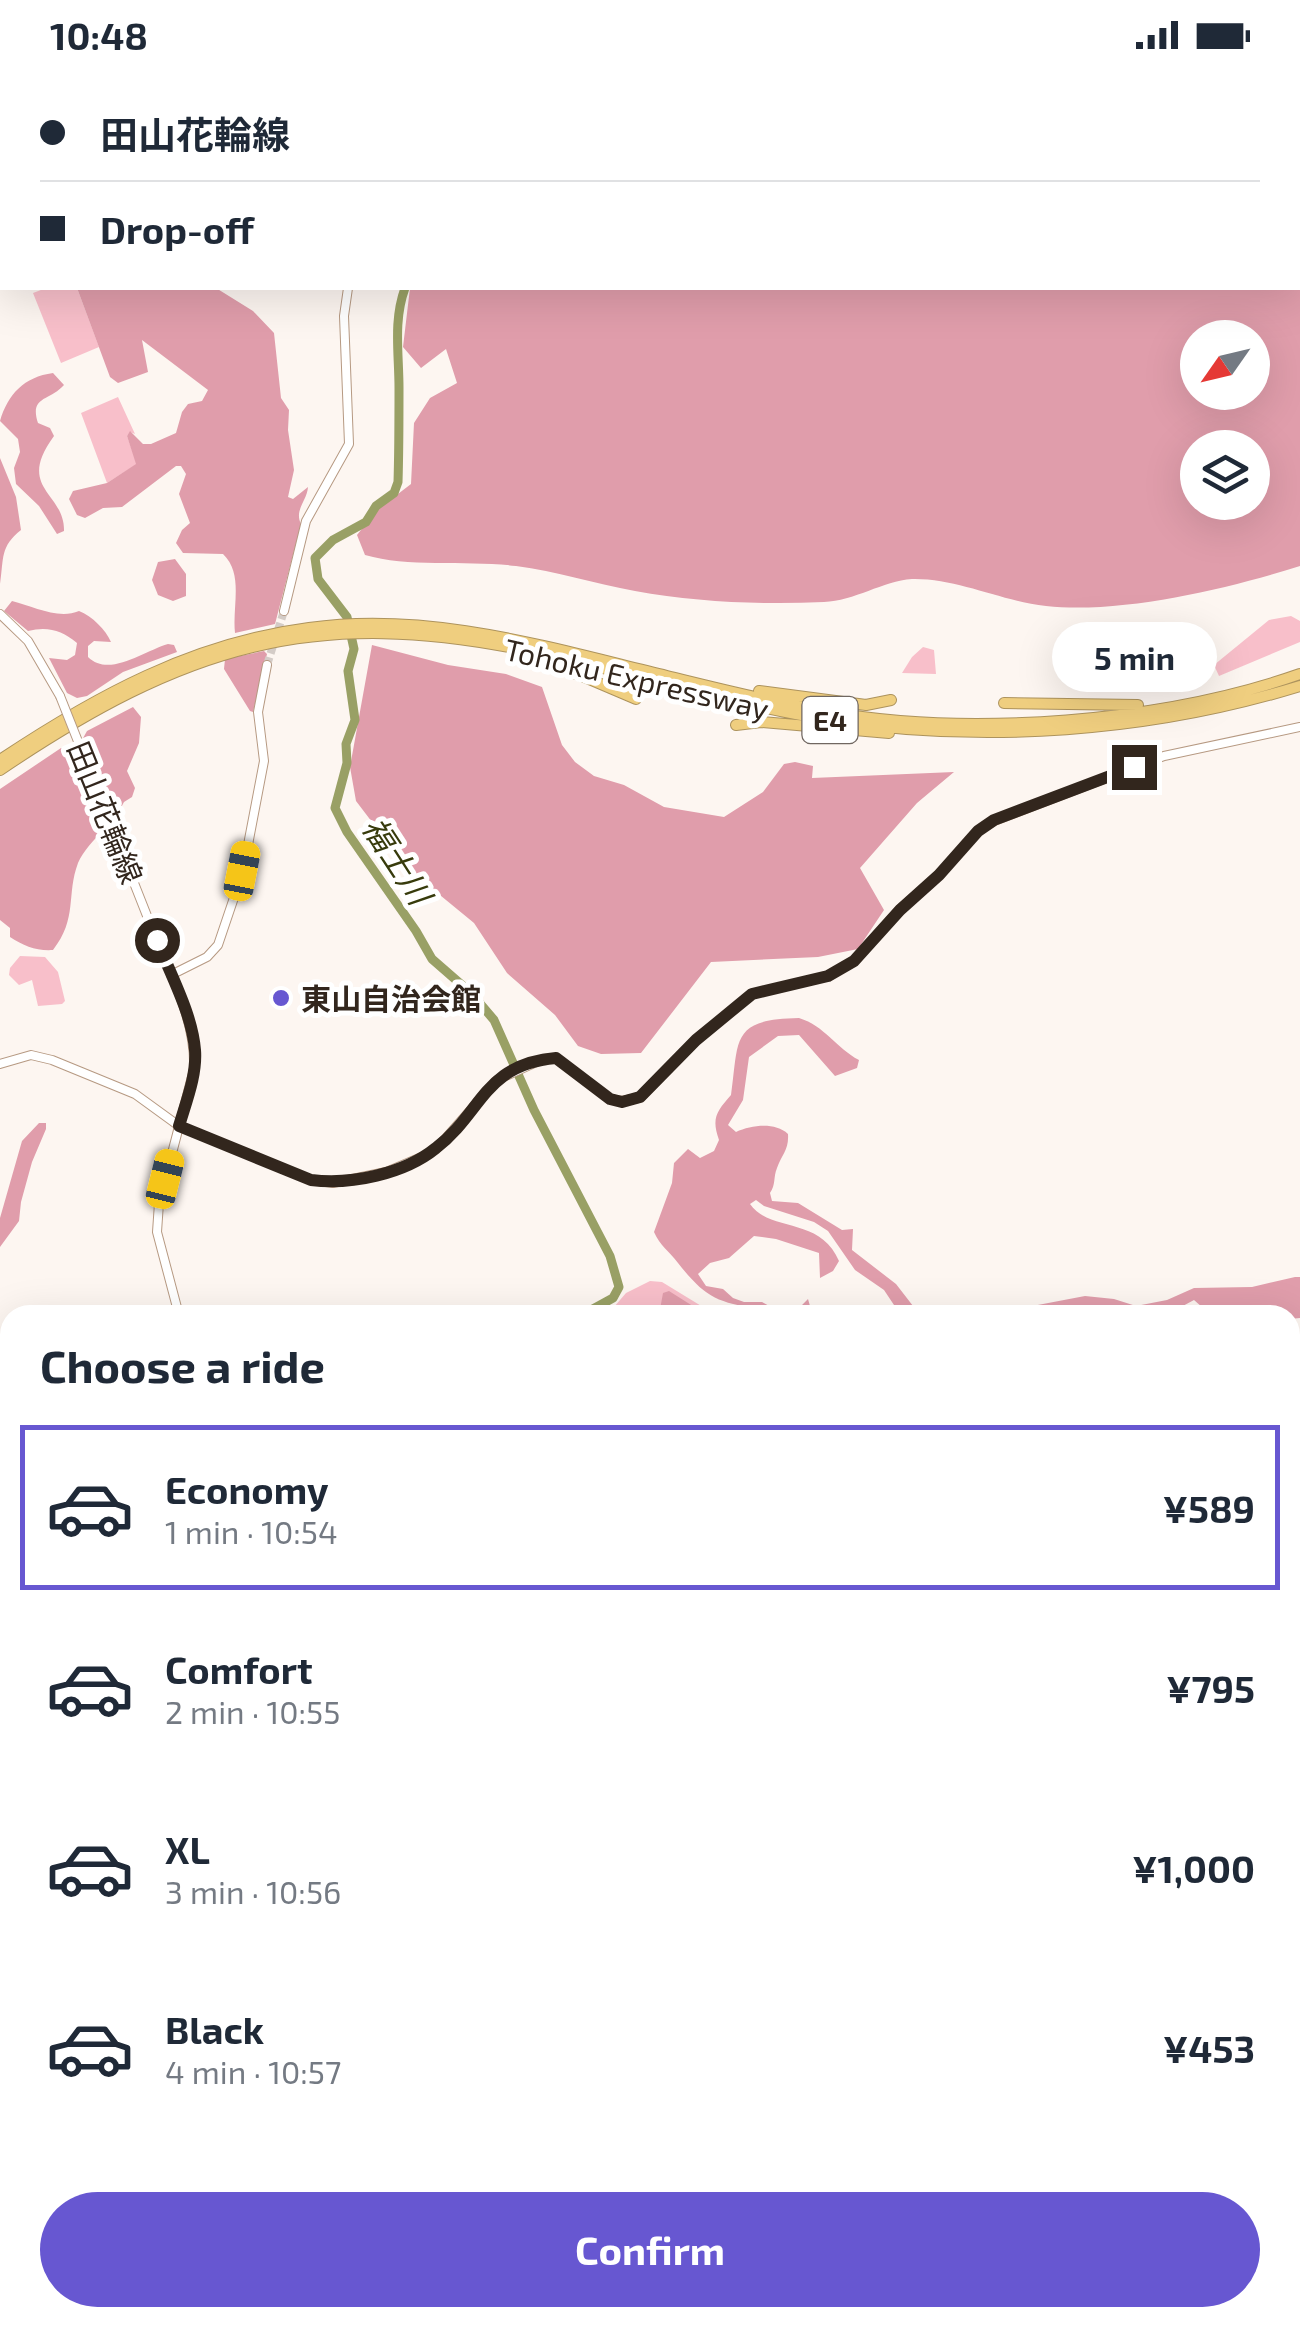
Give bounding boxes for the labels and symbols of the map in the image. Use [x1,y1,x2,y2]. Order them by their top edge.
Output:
north arrow [1180,320,1270,410]
callout: 5 min [1052,622,1216,692]
street label: Tohoku Expressway [501,630,773,726]
road number: E4 [802,697,858,743]
street label: 田山花輪線 [61,736,151,888]
route end [1112,745,1157,790]
water label: 福士川 [356,809,442,913]
car [222,839,262,903]
route start [135,918,180,963]
place label: 東山自治会館 [301,980,481,1016]
marker: 東山自治会館 [270,987,292,1009]
car [143,1146,187,1212]

